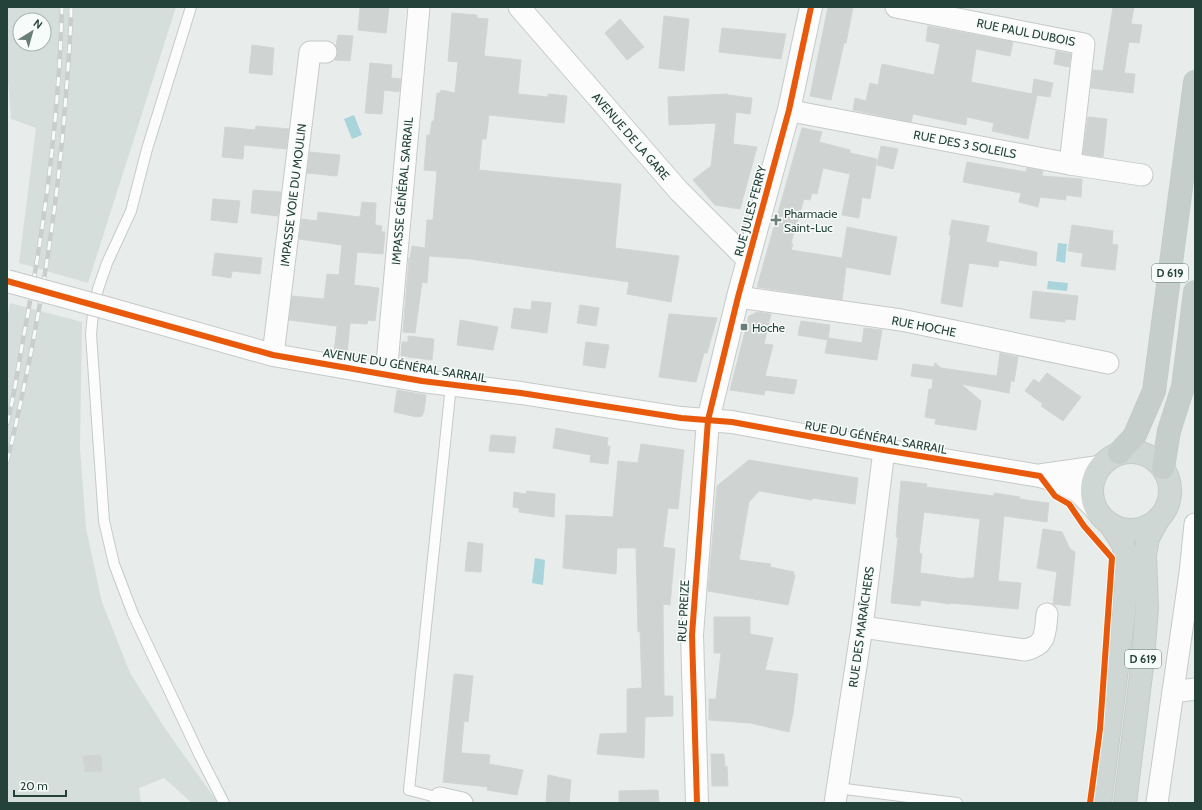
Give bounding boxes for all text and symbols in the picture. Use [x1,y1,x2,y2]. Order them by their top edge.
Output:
north arrow [12,12,52,52]
street label: RUE PAUL DUBOIS [975,15,1077,49]
text: N [31,16,45,32]
street label: AVENUE DE LA GARE [589,89,673,183]
street label: IMPASSE GÉNÉRAL SARRAIL [388,116,416,266]
street label: IMPASSE VOIE DU MOULIN [277,123,309,267]
street label: RUE DES 3 SOLEILS [912,127,1018,161]
street label: RUE JULES FERRY [731,164,769,258]
place label: Pharmacie Saint-Luc [784,206,837,235]
marker: Pharmacie Saint-Luc [771,215,781,225]
road number: D 619 [1152,264,1188,282]
street label: RUE HOCHE [890,312,958,340]
place label: Hoche [752,320,785,335]
marker: Hoche [739,322,749,332]
street label: AVENUE DU GÉNÉRAL SARRAIL [322,345,488,385]
street label: RUE DU GÉNÉRAL SARRAIL [804,417,948,457]
street label: RUE DES MARAÎCHERS [845,566,877,688]
street label: RUE PREIZE [674,579,692,643]
road number: D 619 [1125,650,1161,668]
scale bar [14,772,66,798]
text: 20 m [20,778,48,793]

